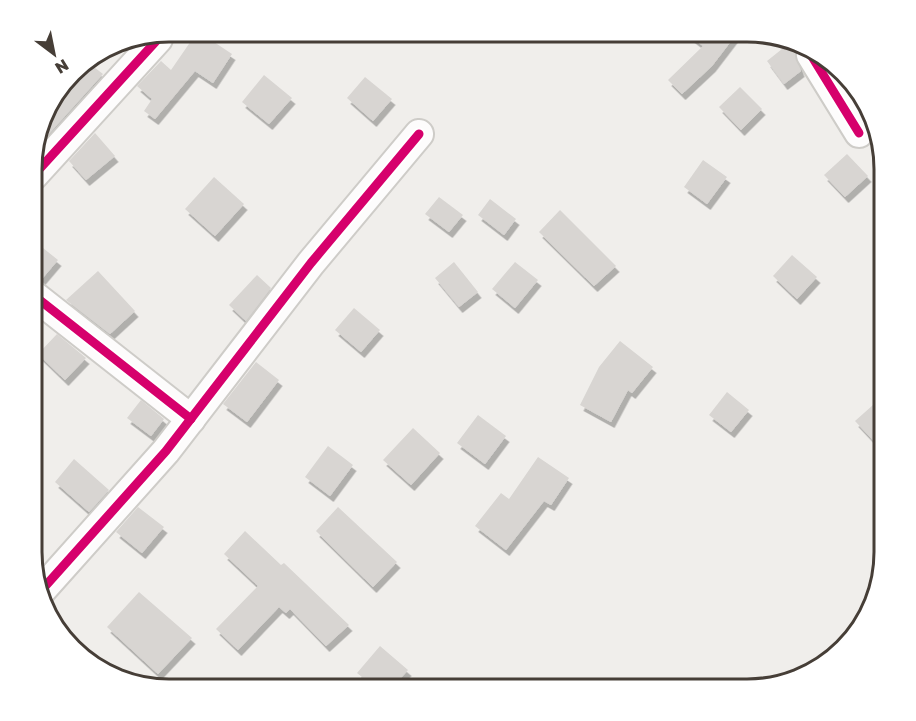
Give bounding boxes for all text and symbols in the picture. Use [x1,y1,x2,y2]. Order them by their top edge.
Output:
north arrow [24,24,84,84]
text: N [51,55,72,78]

